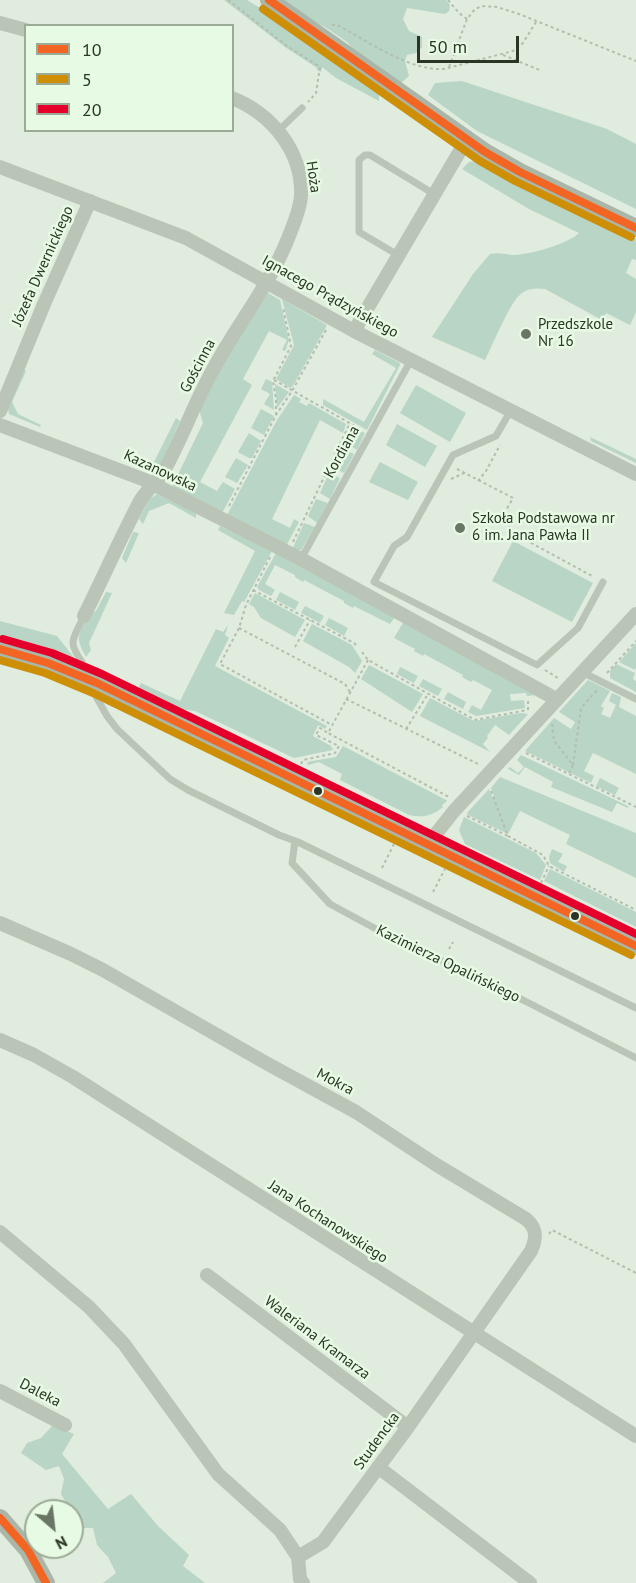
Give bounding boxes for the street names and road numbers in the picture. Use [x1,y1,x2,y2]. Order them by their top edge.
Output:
street label: Hoża [302,160,324,194]
street label: Józefa Dwernickiego [8,203,78,329]
street label: Ignacego Prądzyńskiego [259,252,401,342]
street label: Gościnna [176,336,220,396]
street label: Kordiana [320,423,364,481]
street label: Kazanowska [121,446,199,496]
street label: Kazimierza Opalińskiego [373,921,523,1007]
street label: Mokra [313,1065,357,1099]
street label: Jana Kochanowskiego [265,1177,391,1267]
street label: Waleriana Kramarza [261,1292,373,1384]
street label: Daleka [16,1375,64,1411]
street label: Studencka [350,1409,404,1473]

